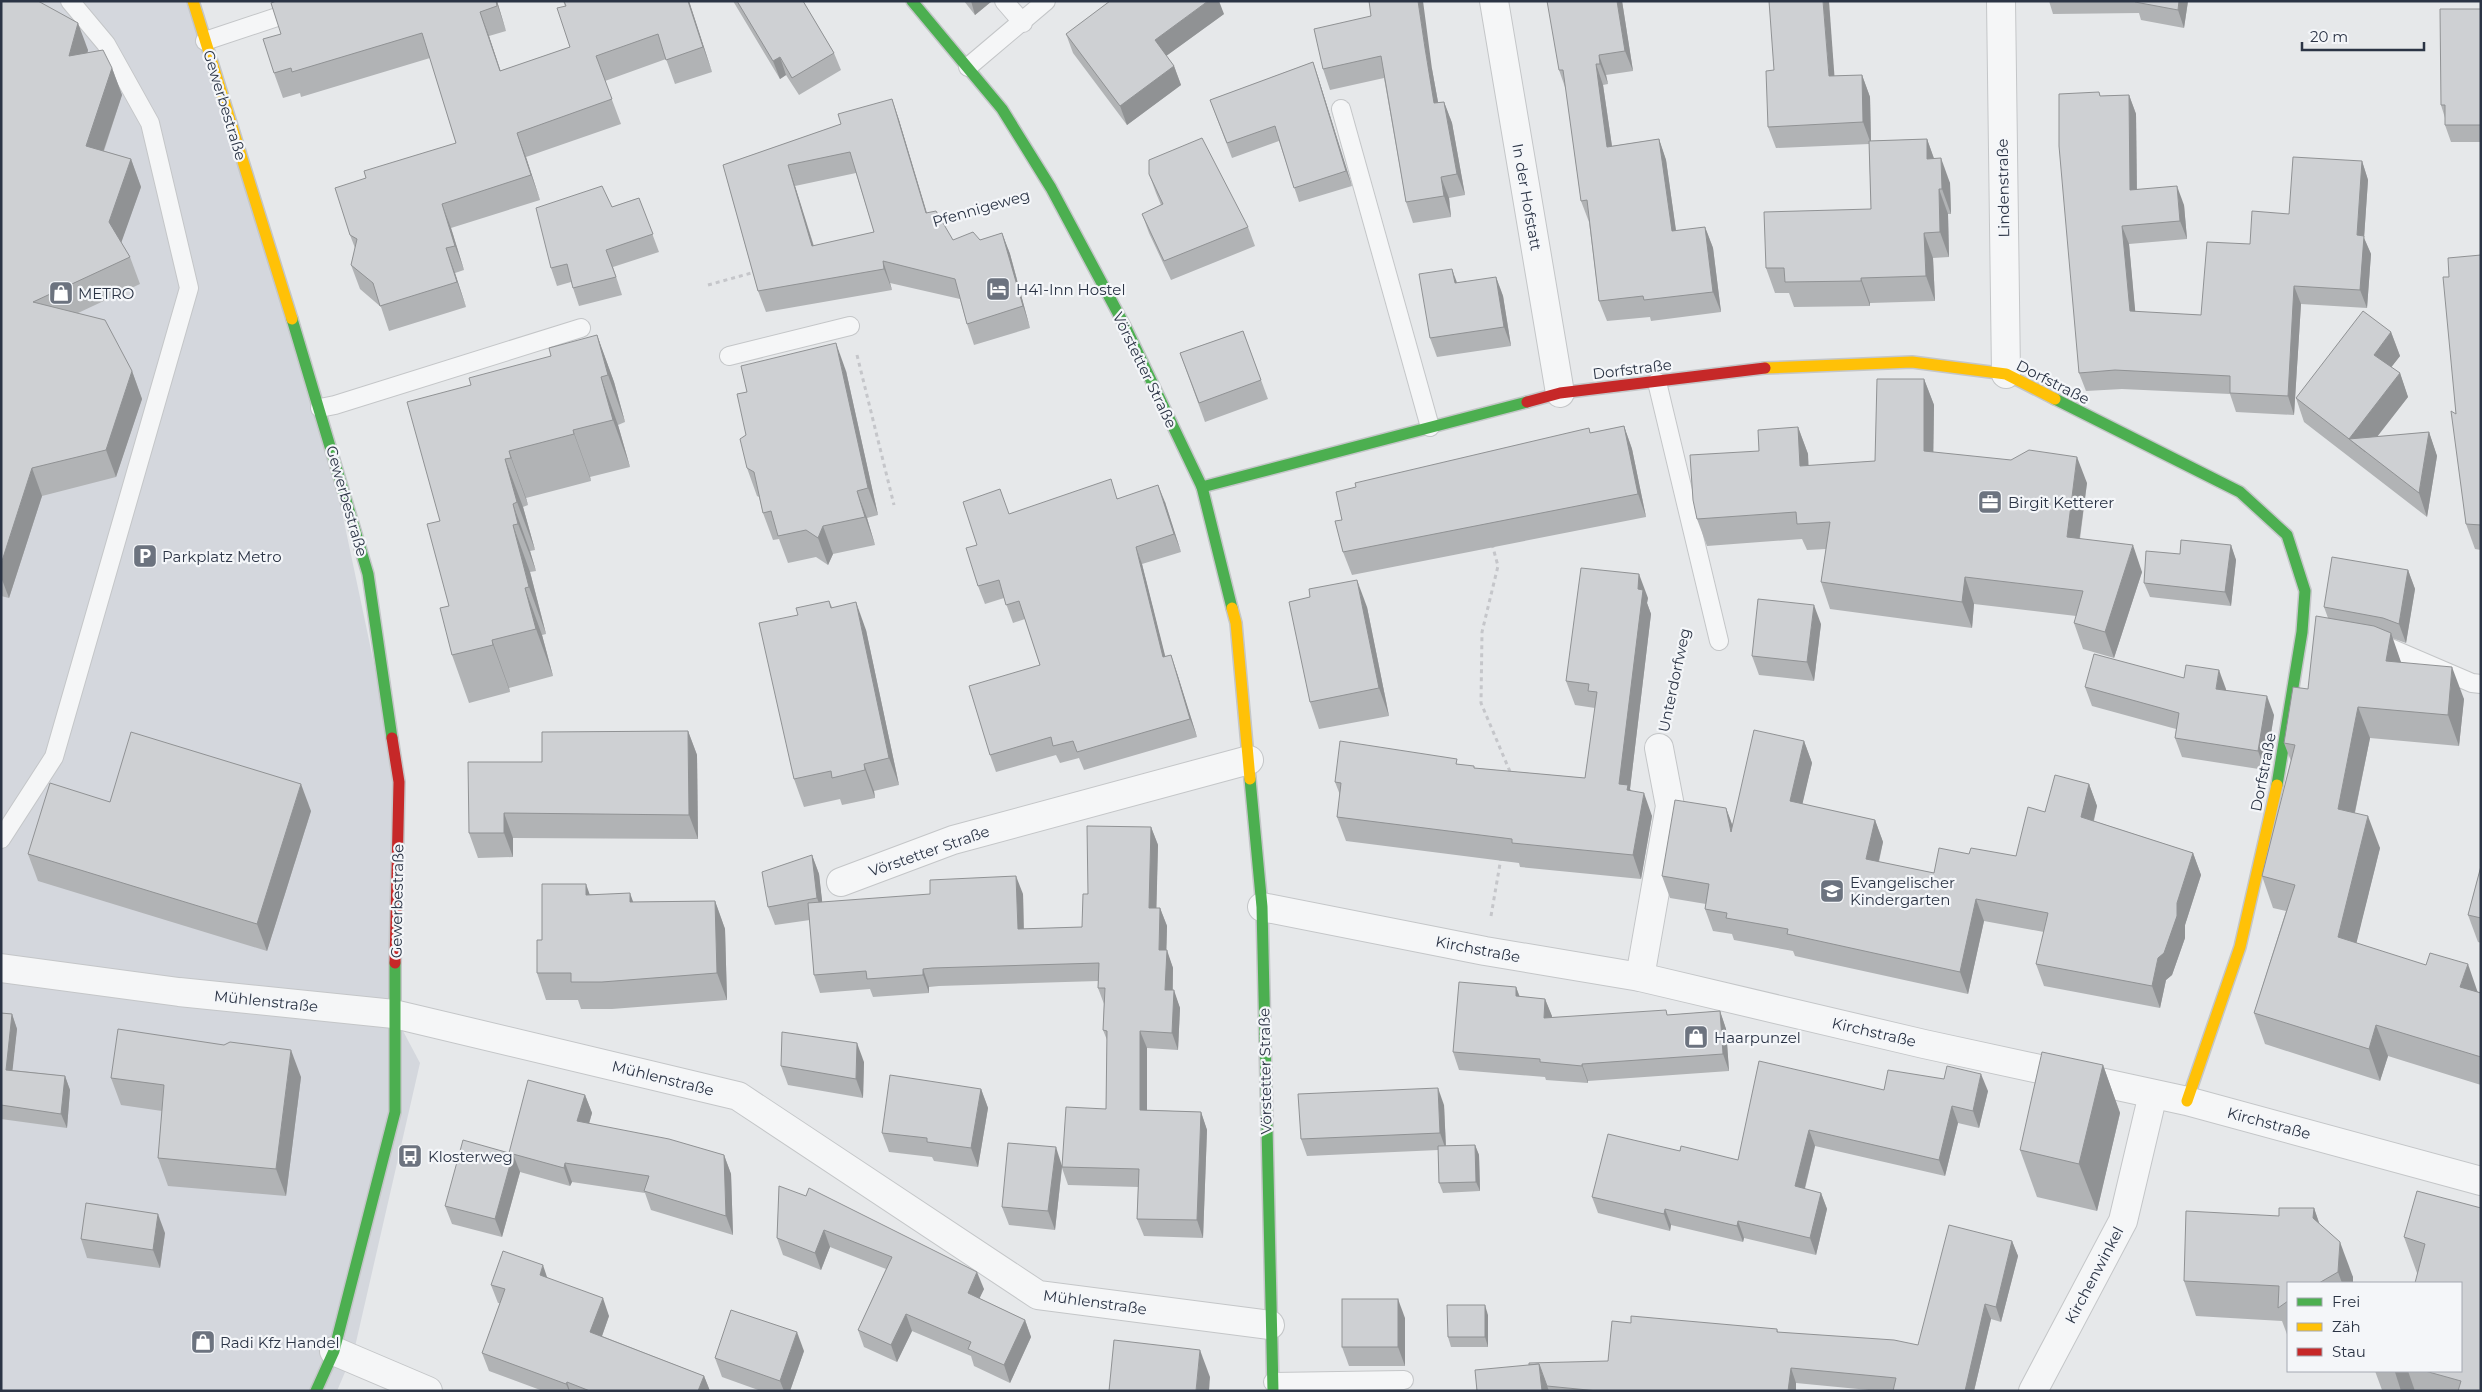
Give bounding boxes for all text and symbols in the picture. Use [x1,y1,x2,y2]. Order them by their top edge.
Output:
scale bar [2302,20,2424,52]
text: 20 m [2310,27,2348,46]
street label: Gewerbestraße [199,48,251,162]
street label: Lindenstraße [1993,138,2013,238]
street label: In der Hofstatt [1508,142,1546,252]
street label: Pfennigeweg [930,185,1032,231]
hotel icon: H41-Inn Hostel [985,276,1011,302]
shop icon: METRO [48,280,74,306]
place label: H41-Inn Hostel [1016,280,1125,299]
place label: METRO [78,284,134,303]
street label: Vörstetter Straße [1109,309,1181,431]
street label: Dorfstraße [1591,355,1673,383]
street label: Dorfstraße [2013,355,2093,409]
street label: Gewerbestraße [322,443,372,559]
office icon: Birgit Ketterer [1977,489,2003,515]
place label: Birgit Ketterer [2008,493,2114,512]
parking icon: Parkplatz Metro [132,543,158,569]
place label: Parkplatz Metro [162,547,282,566]
street label: Unterdorfweg [1654,626,1694,734]
street label: Dorfstraße [2246,731,2280,813]
street label: Vörstetter Straße [866,821,992,881]
street label: Gewerbestraße [387,844,407,958]
place label: Evangelischer Kindergarten [1850,873,1955,909]
school or university icon: Evangelischer Kindergarten [1819,878,1845,904]
street label: Kirchstraße [1434,931,1522,967]
street label: Mühlenstraße [213,986,319,1016]
street label: Vörstetter Straße [1254,1008,1276,1134]
street label: Kirchstraße [1830,1013,1918,1051]
shop icon: Haarpunzel [1683,1024,1709,1050]
place label: Haarpunzel [1714,1028,1801,1047]
street label: Mühlenstraße [610,1056,716,1100]
street label: Kirchstraße [2225,1103,2313,1143]
bus stop icon: Klosterweg [397,1143,423,1169]
place label: Klosterweg [428,1147,513,1166]
street label: Kirchenwinkel [2060,1223,2128,1327]
legend [2287,1282,2462,1372]
street label: Mühlenstraße [1042,1285,1148,1319]
text: Frei [2332,1292,2360,1311]
text: Zäh [2332,1317,2361,1336]
shop icon: Radi Kfz Handel [190,1329,216,1355]
place label: Radi Kfz Handel [220,1333,340,1352]
text: Stau [2332,1342,2366,1361]

